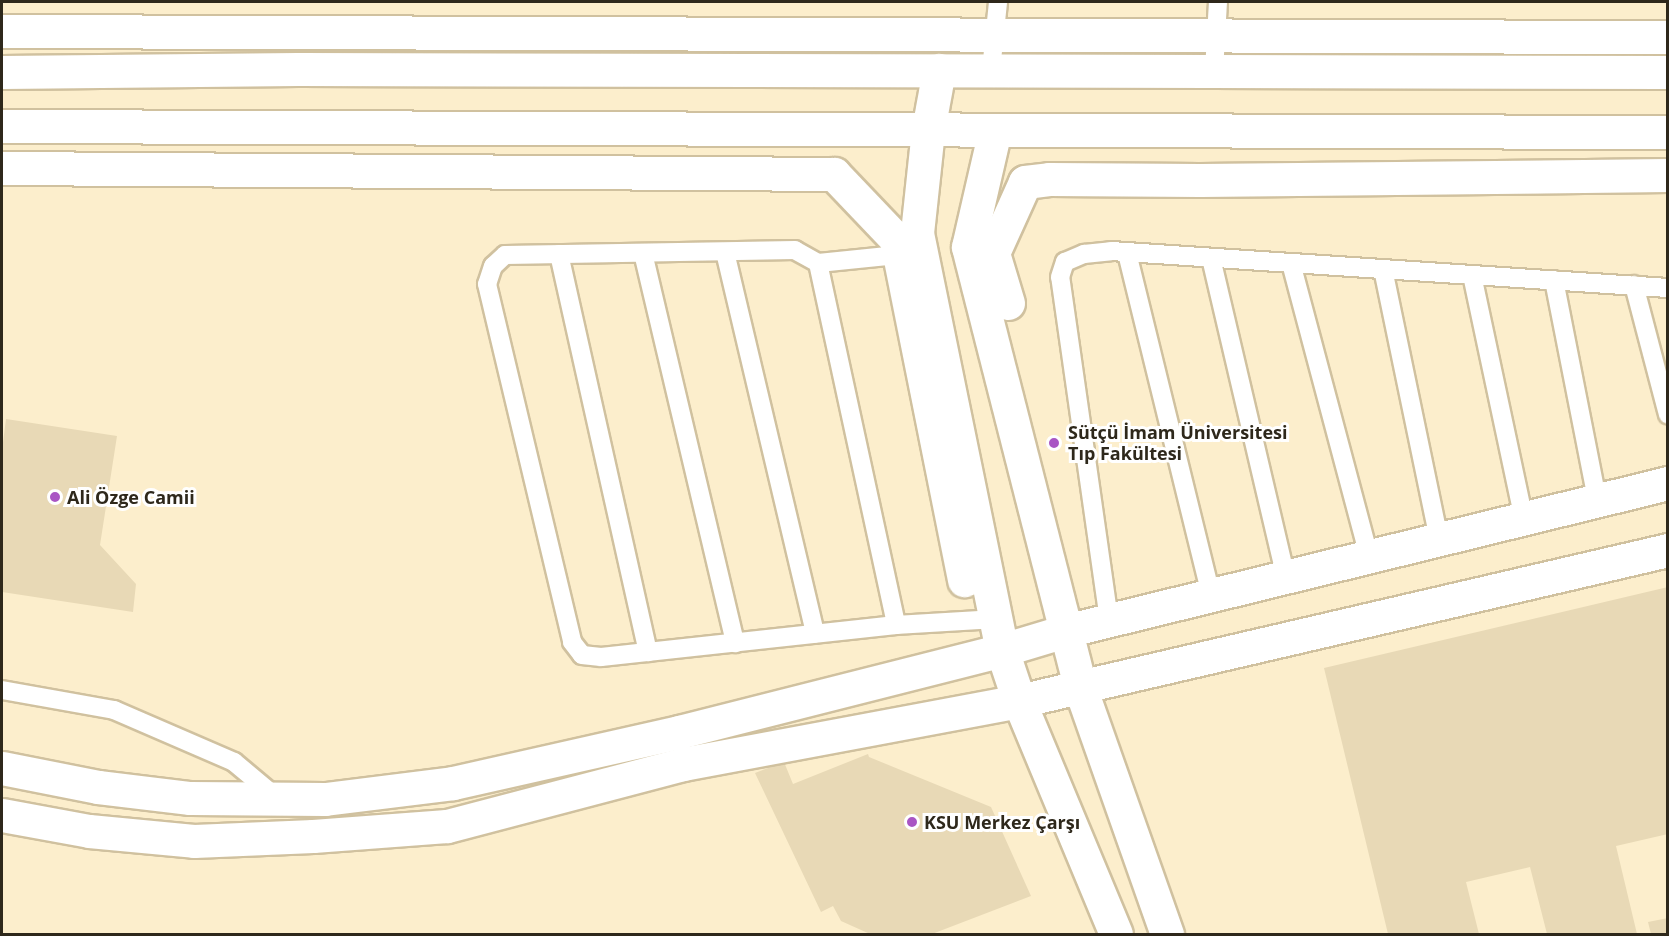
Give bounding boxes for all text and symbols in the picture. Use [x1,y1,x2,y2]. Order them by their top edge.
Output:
place label: Sütçü İmam Üniversitesi Tıp Fakültesi [1068,422,1287,464]
marker: Sütçü İmam Üniversitesi Tıp Fakültesi [1045,434,1063,452]
place label: Ali Özge Camii [67,486,195,508]
marker: Ali Özge Camii [48,490,62,504]
place label: KSU Merkez Çarşı [924,811,1080,833]
marker: KSU Merkez Çarşı [905,815,919,829]

